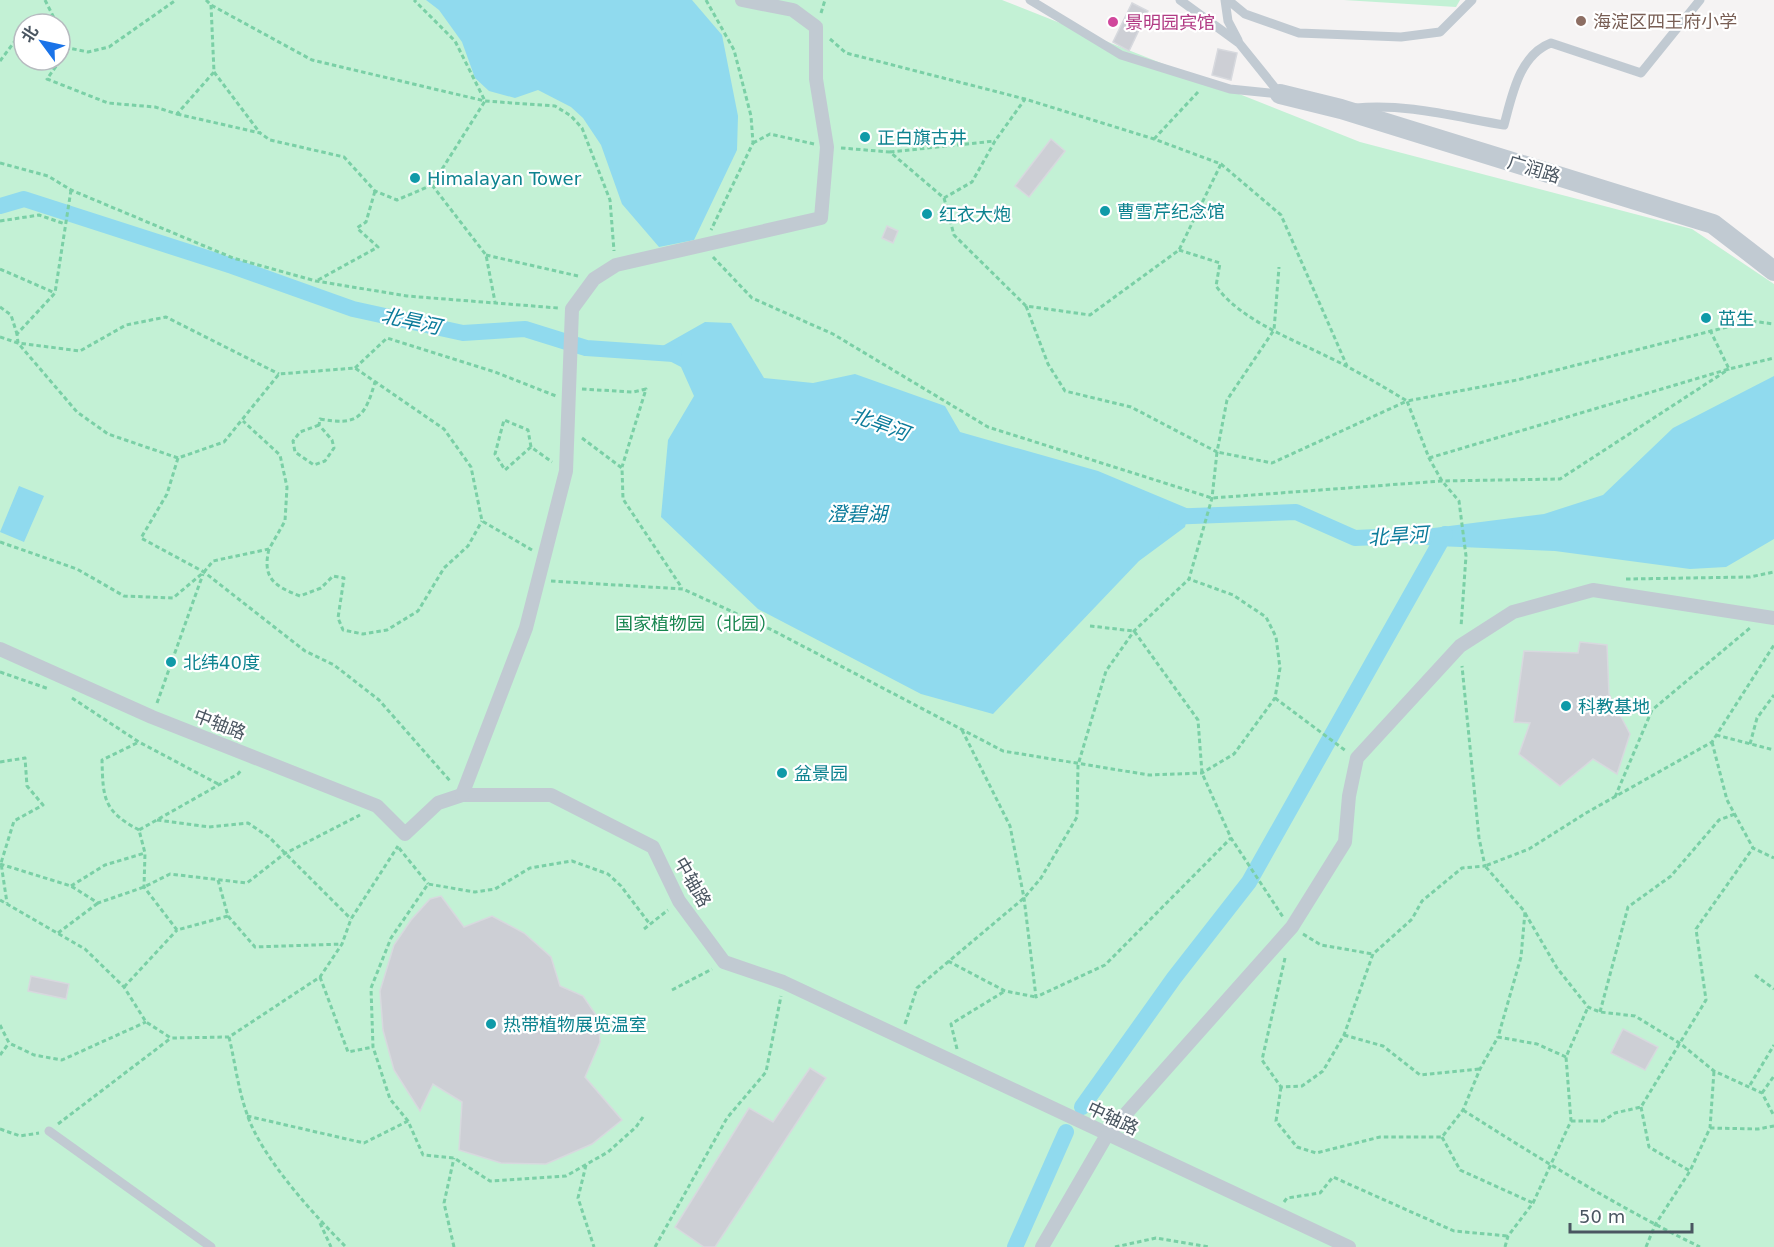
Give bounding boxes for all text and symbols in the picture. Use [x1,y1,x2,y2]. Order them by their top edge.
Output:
place label: 海淀区四王府小学 [1593,11,1737,32]
north arrow [12,12,72,72]
place label: 景明园宾馆 [1125,12,1215,33]
marker: 海淀区四王府小学 [1574,14,1588,28]
marker: 景明园宾馆 [1106,15,1120,29]
text: 北 [18,22,42,46]
place label: 正白旗古井 [877,127,967,148]
marker: 正白旗古井 [858,130,872,144]
street label: 广润路 [1505,151,1563,187]
place label: Himalayan Tower [427,168,582,189]
marker: Himalayan Tower [408,171,422,185]
place label: 曹雪芹纪念馆 [1117,201,1225,222]
place label: 红衣大炮 [939,204,1011,225]
marker: 曹雪芹纪念馆 [1098,204,1112,218]
marker: 红衣大炮 [920,207,934,221]
water label: 北旱河 [379,303,447,340]
place label: 茁生 [1718,308,1754,329]
marker: 茁生 [1699,311,1713,325]
water label: 北旱河 [848,402,916,447]
water label: 澄碧湖 [827,502,890,526]
water label: 北旱河 [1367,522,1433,550]
park label: 国家植物园（北园） [615,613,777,634]
place label: 北纬40度 [183,652,260,673]
marker: 北纬40度 [164,655,178,669]
place label: 科教基地 [1578,696,1650,717]
marker: 科教基地 [1559,699,1573,713]
street label: 中轴路 [191,705,249,743]
place label: 盆景园 [794,763,848,784]
marker: 盆景园 [775,766,789,780]
street label: 中轴路 [670,853,716,911]
place label: 热带植物展览温室 [503,1014,647,1035]
marker: 热带植物展览温室 [484,1017,498,1031]
street label: 中轴路 [1084,1097,1142,1139]
scale bar [1570,1196,1692,1234]
text: 50 m [1579,1206,1625,1227]

